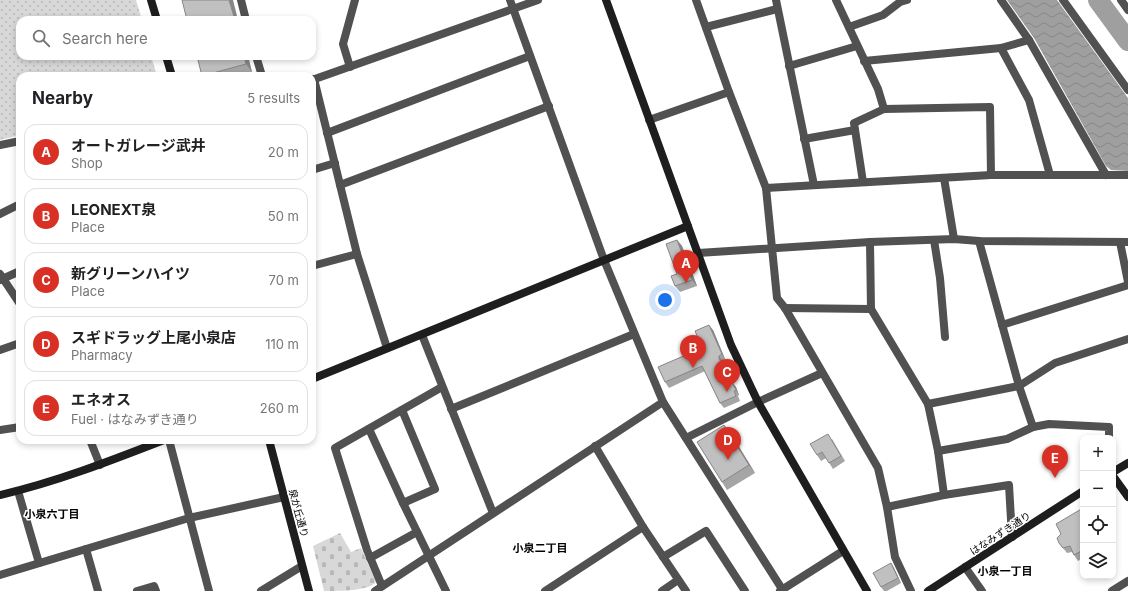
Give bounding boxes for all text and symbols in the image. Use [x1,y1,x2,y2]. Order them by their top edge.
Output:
search box [16,16,316,60]
icon: search [30,27,52,49]
text: Search here [62,29,148,48]
text: Nearby [32,88,93,108]
text: 5 results [247,90,300,106]
text: オートガレージ武井 [71,136,206,155]
text: A [41,144,51,160]
text: 20 m [268,144,299,160]
text: Shop [71,155,103,171]
text: LEONEXT泉 [71,200,156,219]
text: B [42,208,50,224]
text: 50 m [268,208,299,224]
text: Place [71,219,105,235]
pin: A [673,250,699,283]
text: 新グリーンハイツ [71,264,190,283]
text: C [41,272,51,288]
text: 70 m [269,272,299,288]
text: Place [71,283,105,299]
your location [655,290,675,310]
text: スギドラッグ上尾小泉店 [71,328,236,347]
pin: B [680,335,706,368]
text: D [41,336,51,352]
text: 110 m [265,336,299,352]
text: Pharmacy [71,347,133,363]
pin: C [714,359,740,392]
text: エネオス [71,390,131,409]
text: E [42,400,50,416]
text: 260 m [260,400,299,416]
text: Fuel · はなみずき通り [71,411,199,427]
pin: D [715,427,741,460]
map controls [1080,435,1116,579]
button: + [1080,435,1116,471]
pin: E [1042,445,1068,478]
button: − [1080,471,1116,507]
street label: 泉が丘通り [287,487,311,539]
district label: 小泉六丁目 [25,507,80,521]
button: locate [1080,507,1116,543]
street label: はなみずき通り [967,509,1033,557]
district label: 小泉二丁目 [513,541,568,555]
button: layers [1080,543,1116,579]
district label: 小泉一丁目 [978,564,1033,578]

